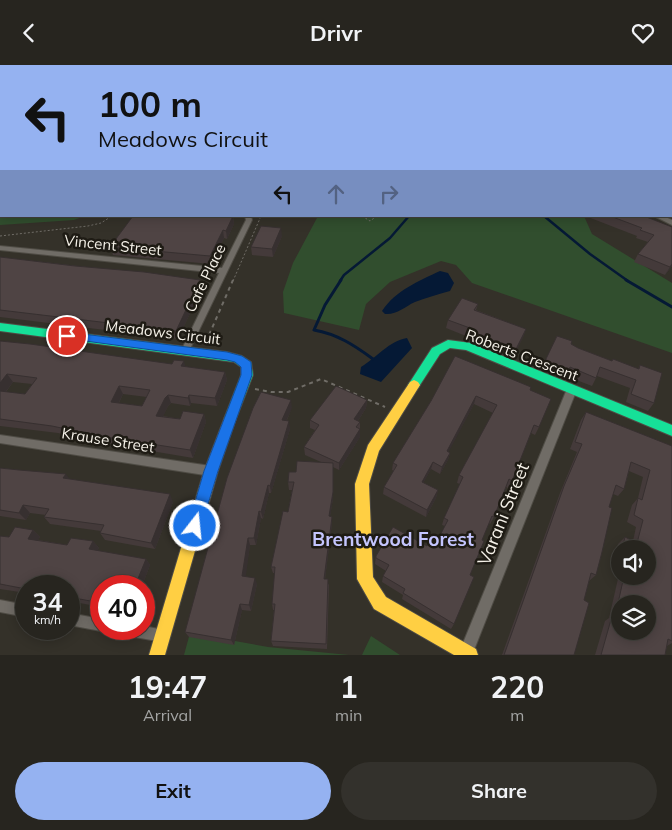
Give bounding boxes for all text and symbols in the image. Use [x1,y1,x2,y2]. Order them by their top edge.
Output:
icon: back [15,19,43,47]
text: Drivr [310,19,362,47]
icon: heart [629,19,657,47]
text: 100 m [98,82,202,126]
icon: left [15,85,80,150]
text: Meadows Circuit [98,125,268,153]
icon: left [269,180,297,208]
icon: ahead [322,180,350,208]
icon: right [375,180,403,208]
street label: Vincent Street [63,230,163,260]
street label: Cafe Place [180,241,230,315]
pin [46,315,88,357]
street label: Meadows Circuit [104,316,222,348]
icon: arrive [53,322,81,350]
street label: Roberts Crescent [463,325,581,385]
street label: Krause Street [60,423,156,457]
street label: Varani Street [472,459,534,569]
position arrow [168,499,220,551]
district label: Brentwood Forest [312,527,474,551]
map controls [611,540,656,640]
button: sound [611,540,656,585]
speed limit sign: 40 [90,575,155,640]
text: 34 [32,586,63,617]
button: layers [611,595,656,640]
text: km/h [34,612,61,627]
text: 19:47 [128,668,207,706]
text: 1 [340,668,358,706]
text: 220 [490,668,544,706]
text: Arrival [143,705,192,725]
text: min [335,705,362,725]
text: m [510,705,524,725]
button: Exit [15,762,331,820]
button: Share [341,762,657,820]

